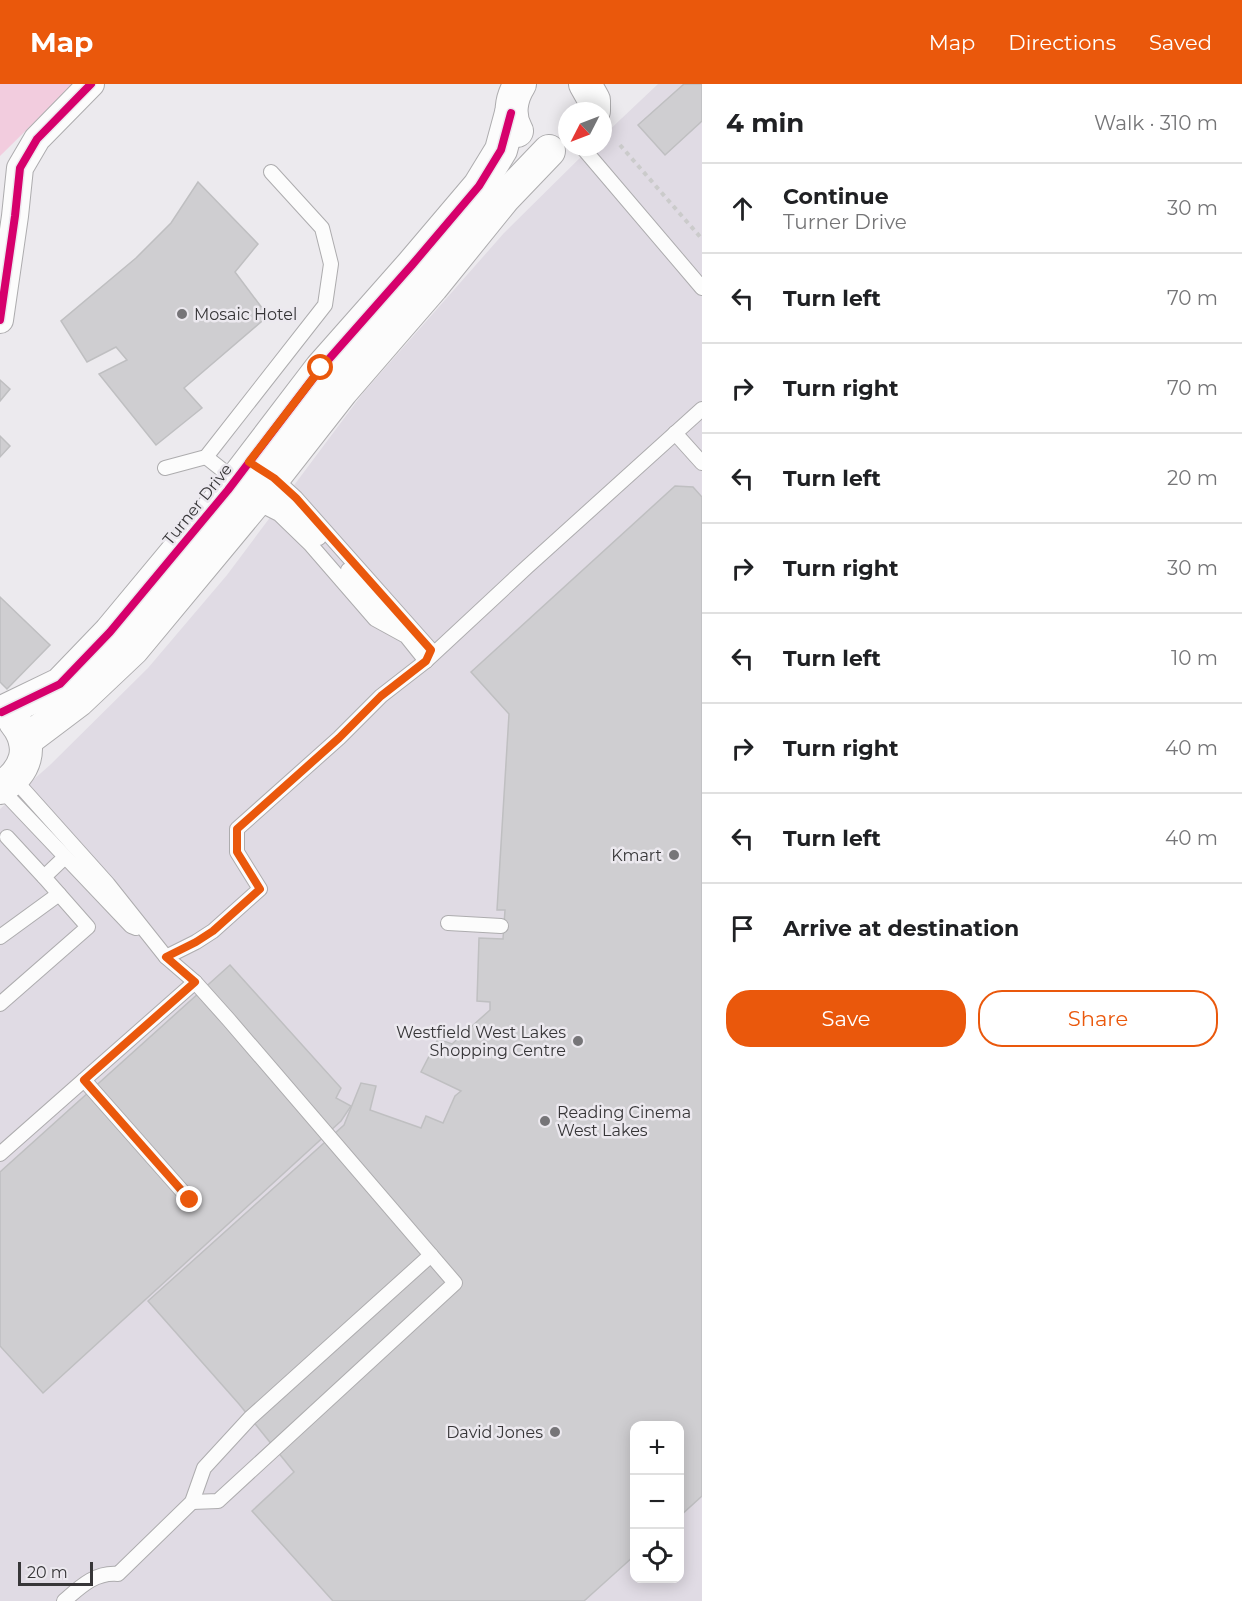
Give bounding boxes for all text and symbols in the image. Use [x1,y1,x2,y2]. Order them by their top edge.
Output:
text: Map [30,25,93,59]
text: Map [929,30,975,55]
text: Directions [1008,30,1116,55]
text: Saved [1149,30,1212,55]
north arrow [558,102,612,156]
text: 4 min [726,107,804,139]
text: Walk · 310 m [1094,111,1218,135]
text: Continue [783,183,889,210]
icon: ahead [726,192,759,225]
text: 30 m [1167,196,1218,220]
text: Turner Drive [783,210,907,234]
icon: left [726,282,759,315]
text: Turn left [783,285,881,312]
text: 70 m [1167,286,1218,310]
place label: Mosaic Hotel [194,305,297,324]
marker: Mosaic Hotel [175,307,189,321]
route start [307,354,333,380]
icon: right [726,372,759,405]
text: Turn right [783,375,898,402]
text: 70 m [1167,376,1218,400]
street label: Turner Drive [159,460,236,549]
icon: left [726,462,759,495]
text: Turn left [783,465,881,492]
text: 20 m [1167,466,1218,490]
icon: right [726,552,759,585]
text: Turn right [783,555,898,582]
text: 30 m [1167,556,1218,580]
icon: left [726,642,759,675]
text: Turn left [783,645,881,672]
text: 10 m [1171,646,1218,670]
icon: right [726,732,759,765]
text: Turn right [783,735,898,762]
text: 40 m [1165,736,1218,760]
icon: left [726,822,759,855]
text: Turn left [783,825,881,852]
text: 40 m [1165,826,1218,850]
place label: Kmart [611,846,662,865]
marker: Kmart [667,848,681,862]
icon: arrive [726,912,759,945]
text: Arrive at destination [783,915,1019,942]
button: Save [726,990,966,1047]
button: Share [978,990,1218,1047]
place label: Westfield West Lakes Shopping Centre [396,1023,566,1060]
marker: Westfield West Lakes Shopping Centre [571,1034,585,1048]
place label: Reading Cinema West Lakes [557,1103,691,1140]
marker: Reading Cinema West Lakes [538,1114,552,1128]
route end [176,1186,202,1212]
map controls [630,1421,684,1583]
button: + [630,1421,684,1475]
place label: David Jones [446,1423,543,1442]
marker: David Jones [548,1425,562,1439]
button: − [630,1475,684,1529]
button: locate [630,1529,684,1583]
scale bar [18,1559,93,1586]
text: 20 m [27,1563,68,1582]

